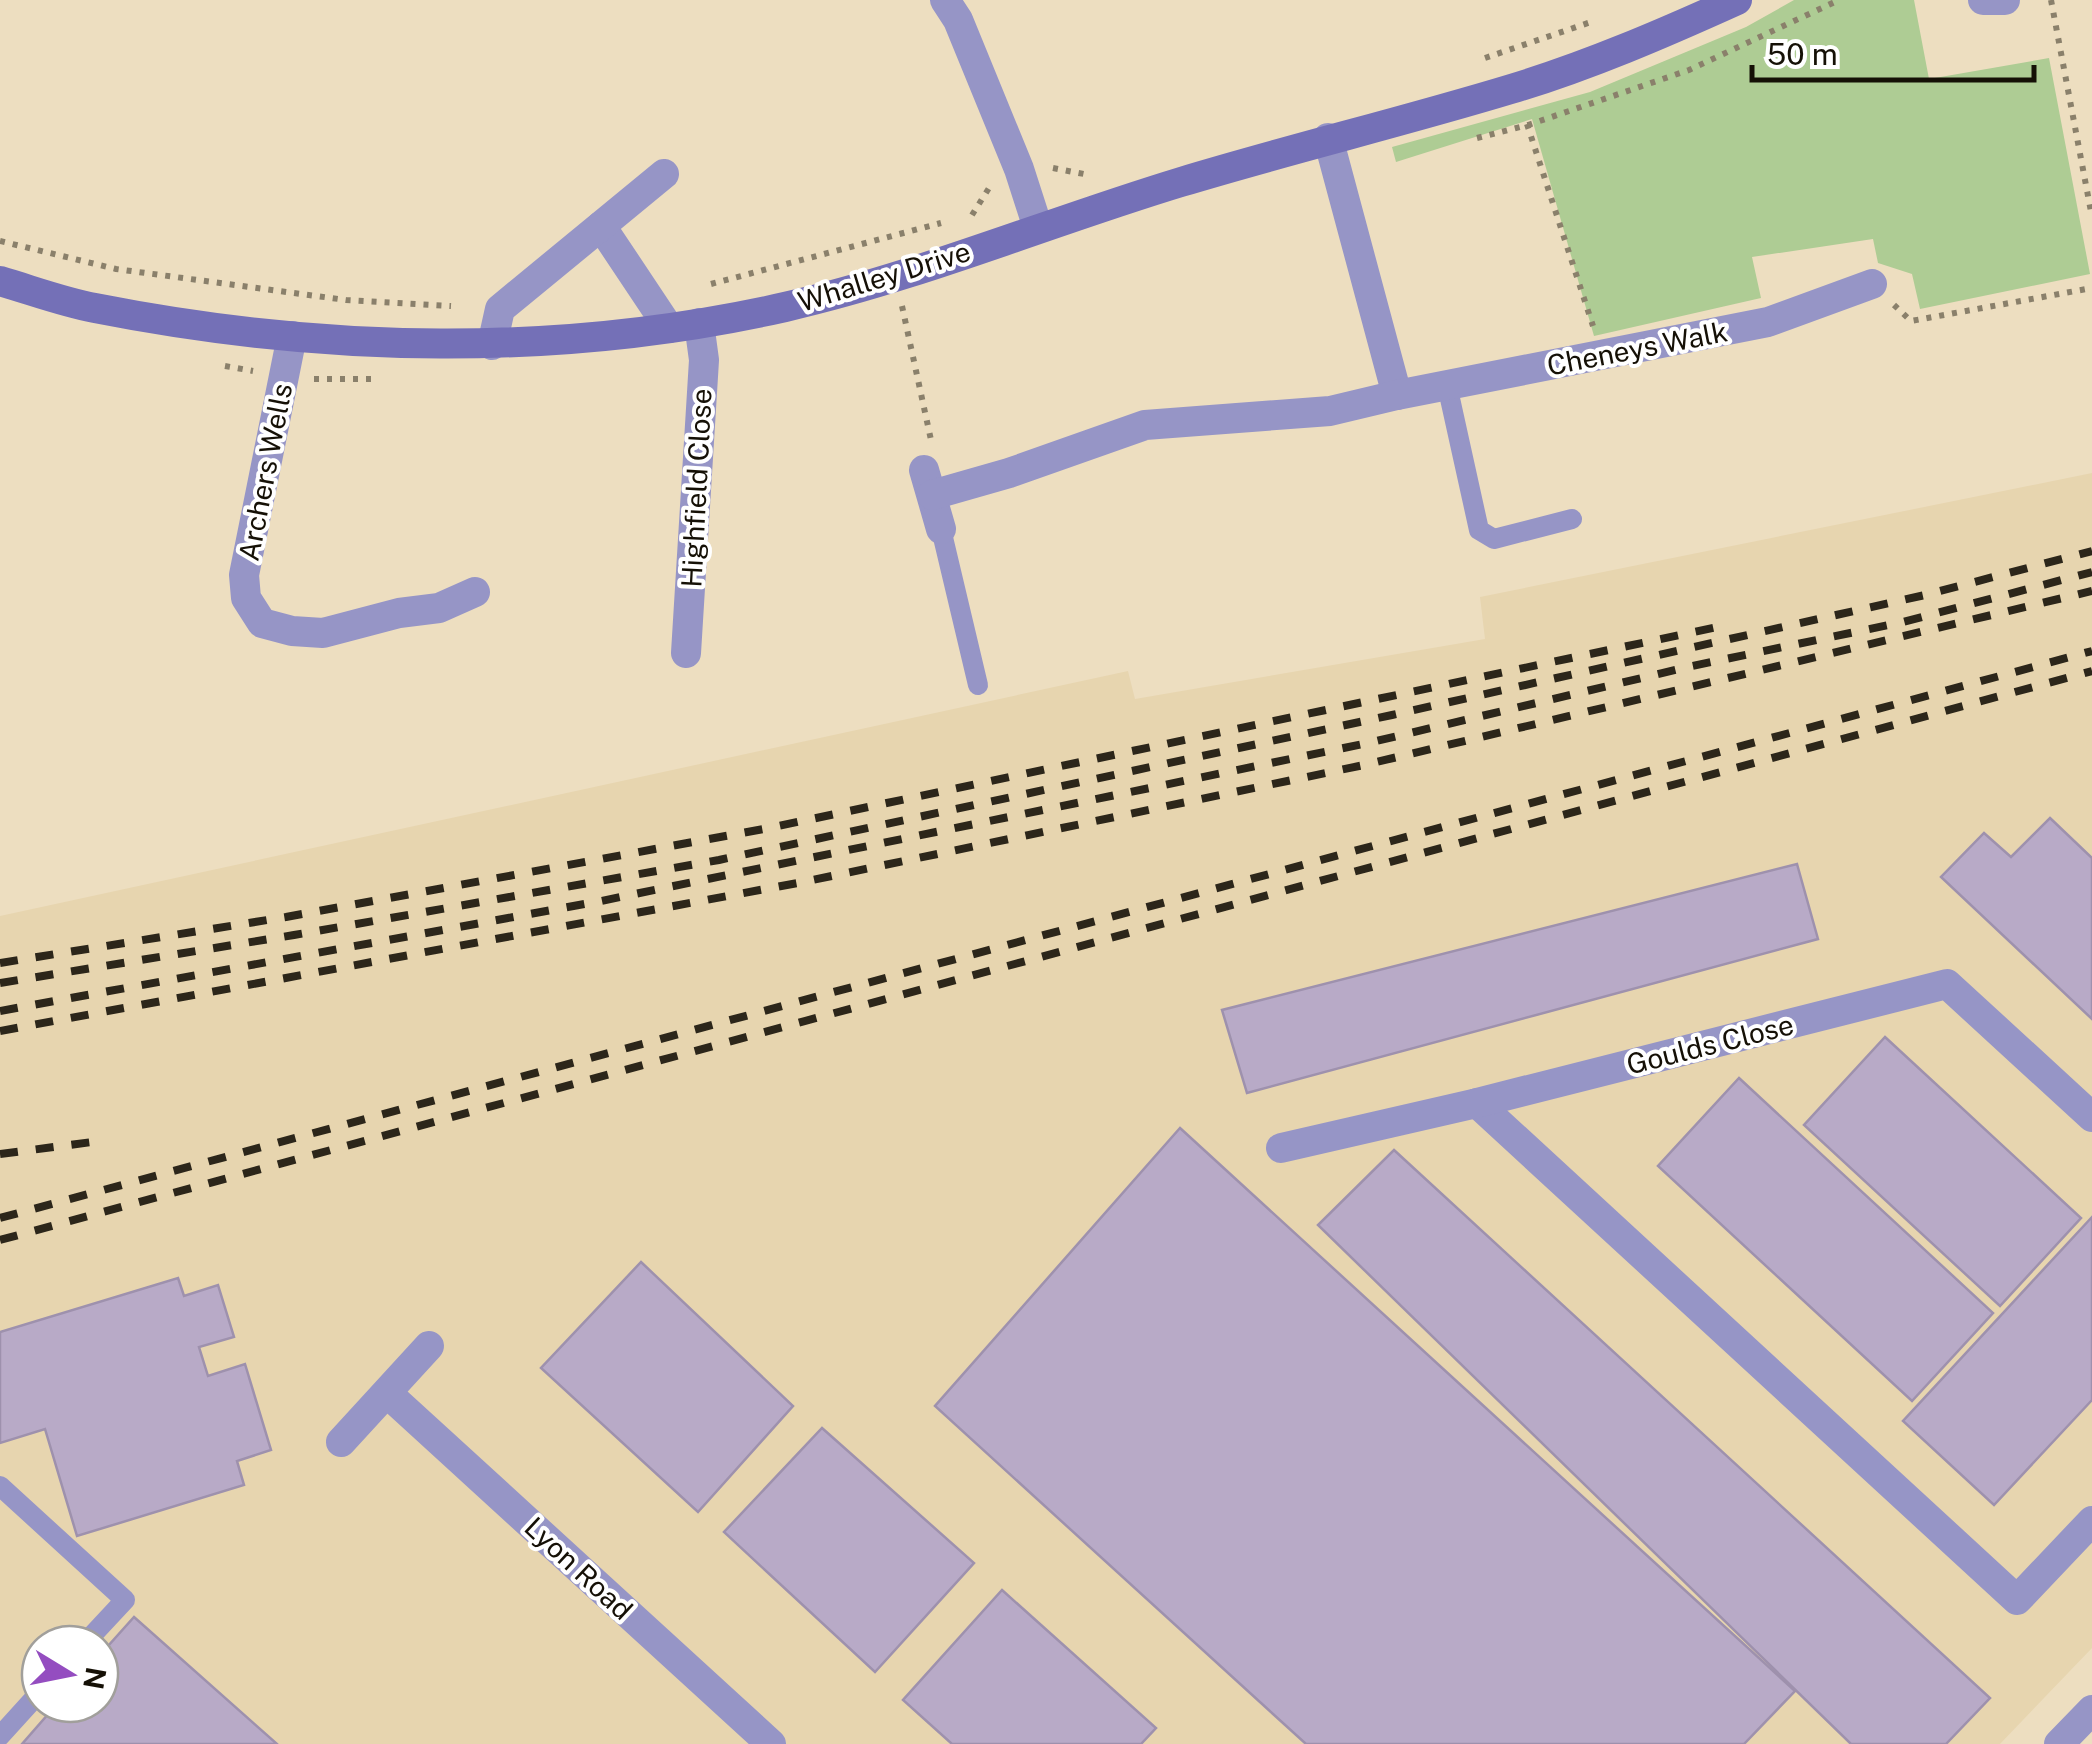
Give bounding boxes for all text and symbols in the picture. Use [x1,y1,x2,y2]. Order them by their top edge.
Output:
scale bar [1752,20,2034,82]
text: 50 m [1767,36,1838,72]
street label: Whalley Drive [794,234,974,318]
street label: Cheneys Walk [1544,314,1730,382]
street label: Archers Wells [232,380,298,564]
street label: Highfield Close [674,388,718,588]
street label: Goulds Close [1623,1007,1797,1081]
street label: Lyon Road [518,1510,640,1626]
north arrow [20,1624,120,1724]
text: N [77,1665,113,1692]

